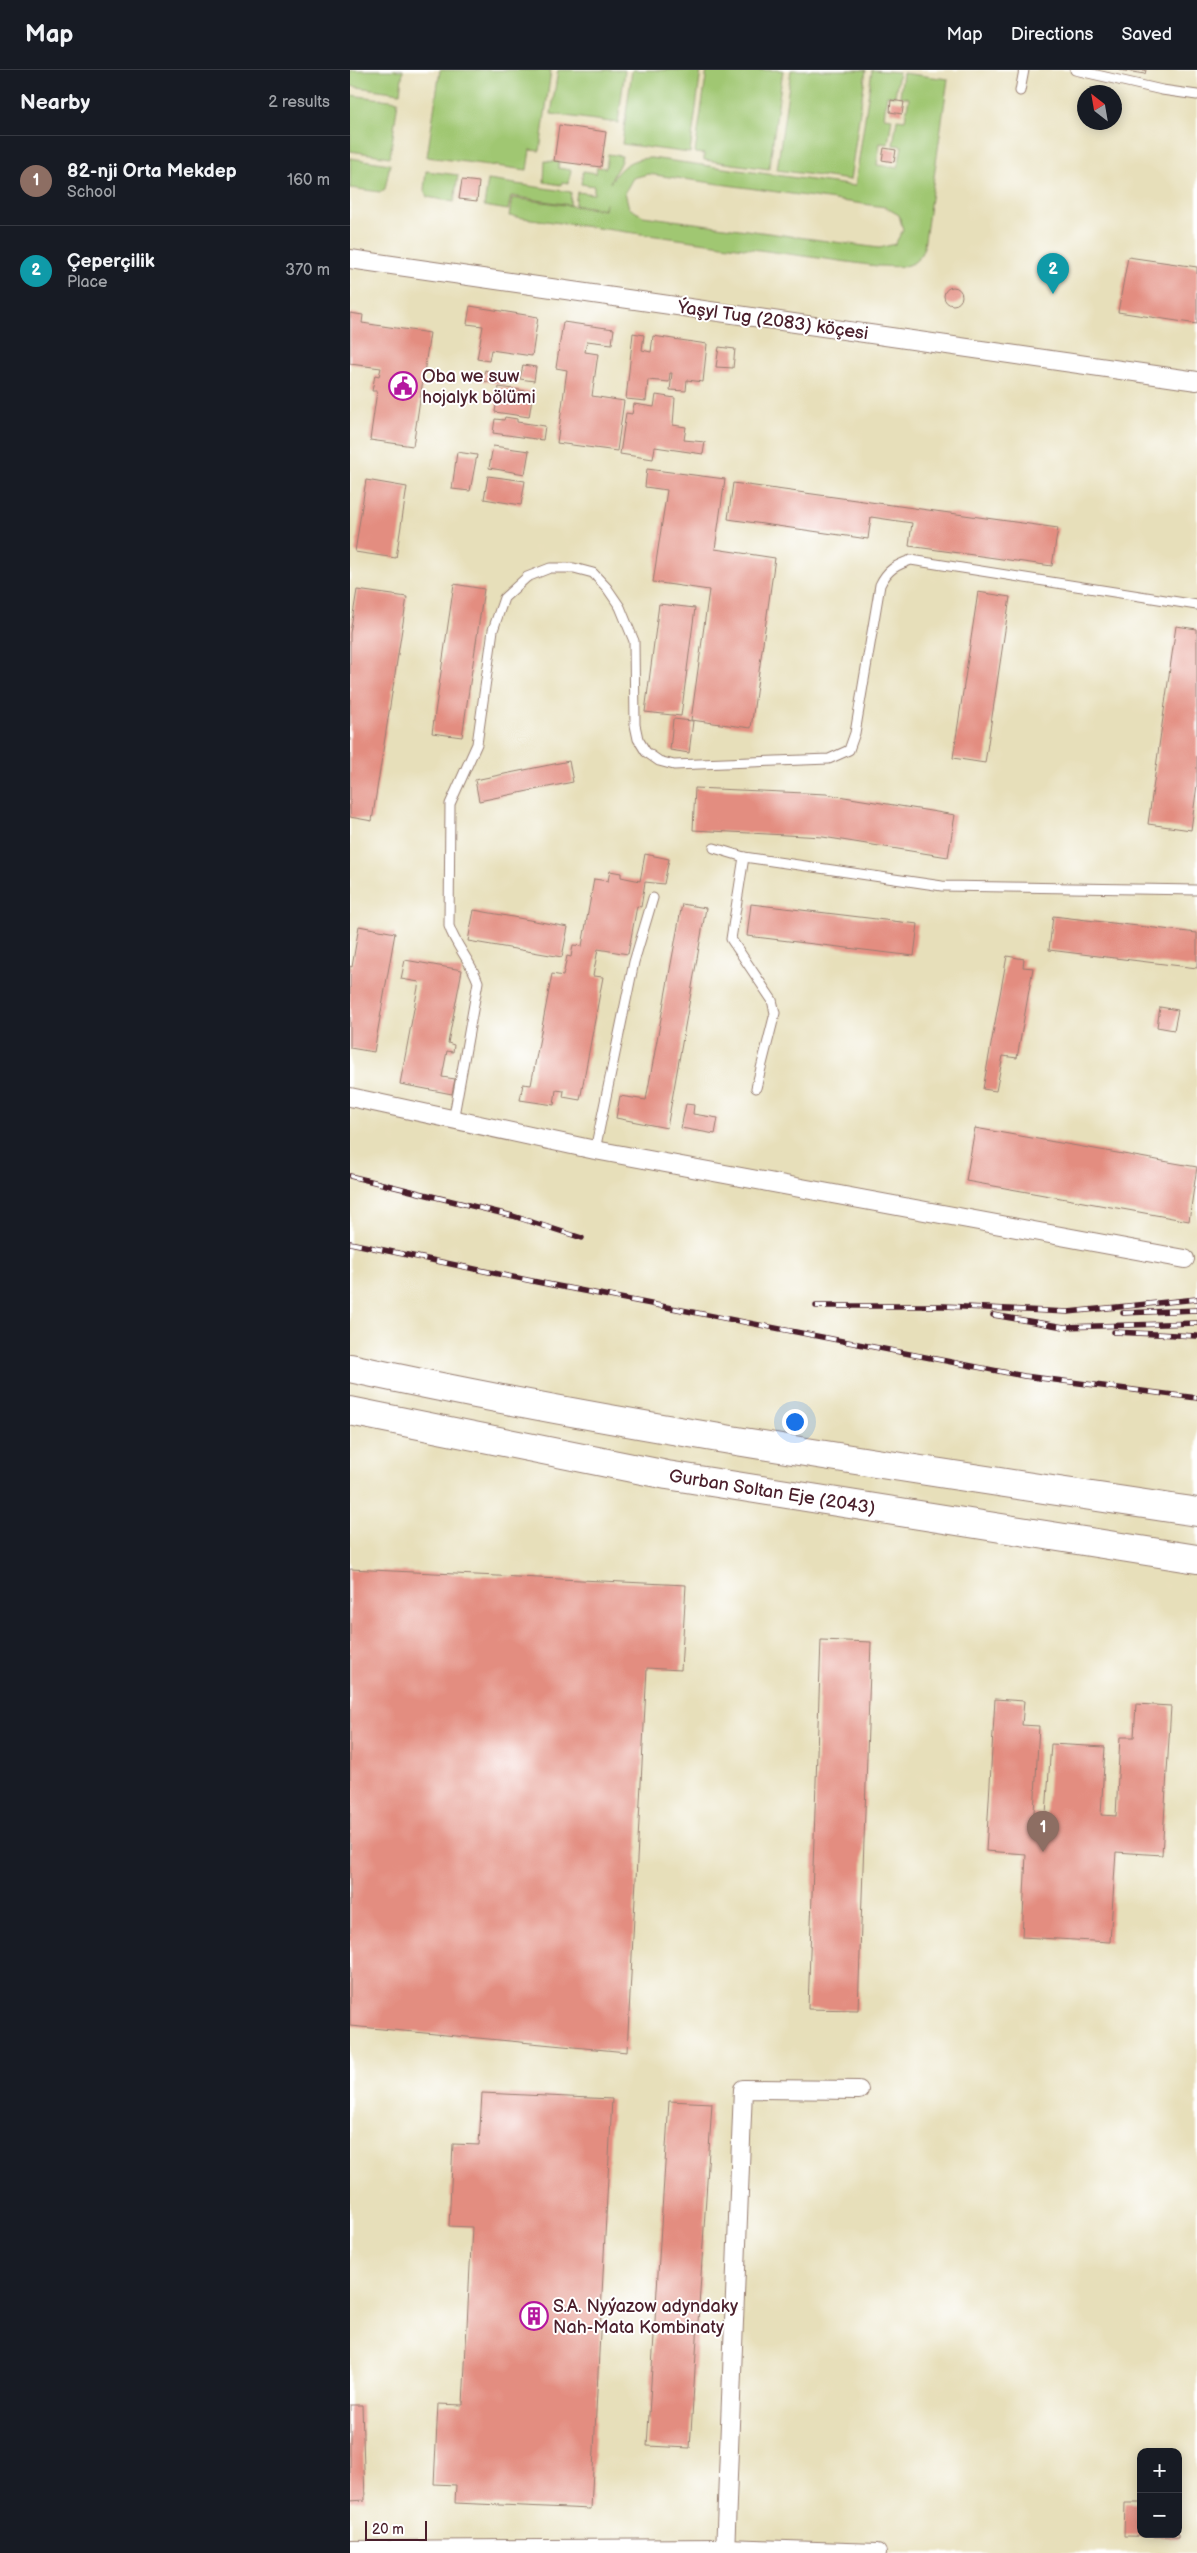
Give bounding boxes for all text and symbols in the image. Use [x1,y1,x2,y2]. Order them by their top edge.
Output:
text: Map [25,20,73,49]
text: Map [947,24,983,45]
text: Directions [1011,24,1093,45]
text: Saved [1121,24,1172,45]
north arrow [1077,85,1122,130]
text: Nearby [20,90,90,115]
text: 2 results [268,93,330,112]
text: 82-nji Orta Mekdep [67,160,237,183]
text: 1 [33,171,39,190]
text: 160 m [287,171,330,190]
text: School [67,183,116,202]
text: Çeperçilik [67,250,155,273]
pin: 2 [1037,253,1069,294]
text: 2 [31,261,41,280]
text: 370 m [285,261,330,280]
text: Place [67,273,108,292]
street label: Ýaşyl Tug (2083) köçesi [675,295,870,344]
place label: Oba we suw hojalyk bölümi [422,366,536,408]
public building icon: Oba we suw hojalyk bölümi [388,371,418,401]
your location [782,1409,808,1435]
street label: Gurban Soltan Eje (2043) [668,1465,877,1519]
pin: 1 [1027,1811,1059,1852]
place label: S.A. Nyýazow adyndaky Nah-Mata Kombinaty [553,2296,739,2338]
building icon: S.A. Nyýazow adyndaky Nah-Mata Kombinaty [519,2301,549,2331]
map controls [1137,2448,1182,2538]
button: + [1137,2448,1182,2493]
button: − [1137,2493,1182,2538]
scale bar [365,2518,428,2541]
text: 20 m [372,2521,404,2538]

